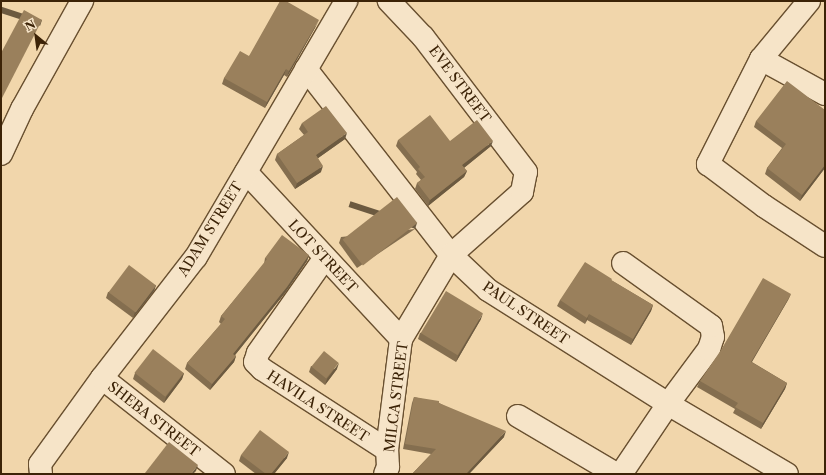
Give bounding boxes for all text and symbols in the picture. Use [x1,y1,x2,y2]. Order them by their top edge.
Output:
north arrow [16,16,56,56]
text: N [23,17,38,34]
street label: EVE STREET [426,42,494,126]
street label: ADAM STREET [174,179,246,279]
street label: LOT STREET [285,216,361,296]
street label: PAUL STREET [479,278,573,348]
street label: MILCA STREET [381,340,411,454]
street label: HAVILA STREET [264,367,372,445]
street label: SHEBA STREET [105,378,203,460]

